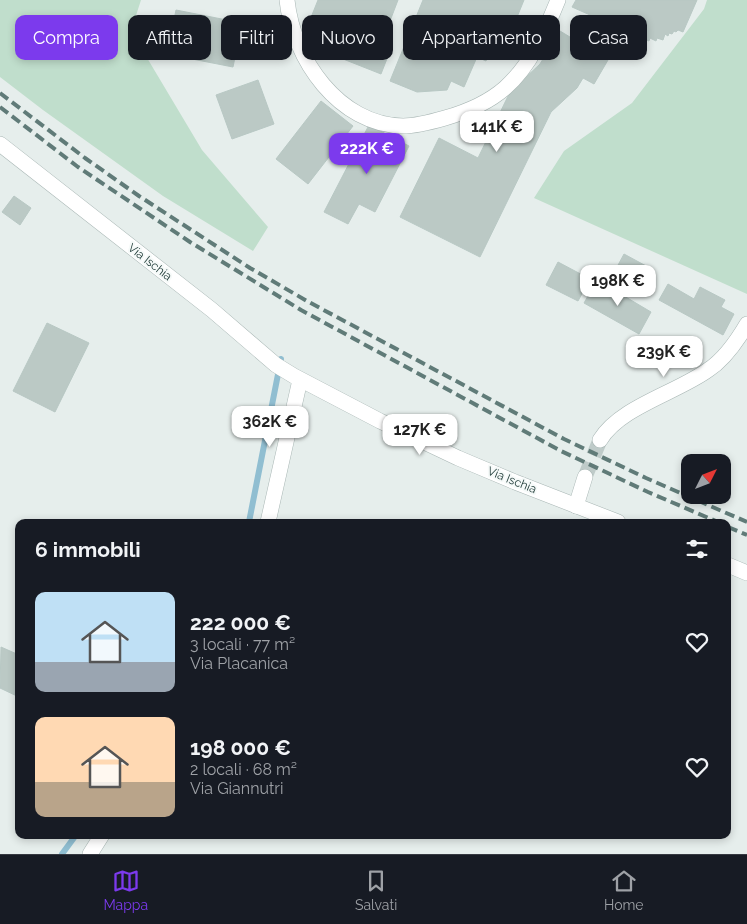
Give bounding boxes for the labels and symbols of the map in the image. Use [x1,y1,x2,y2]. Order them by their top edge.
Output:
pin: 141K € [456,110,538,153]
pin: 222K € [326,132,408,175]
street label: Via Ischia [125,241,175,283]
pin: 198K € [577,264,659,307]
pin: 239K € [623,336,705,378]
pin: 362K € [229,406,311,448]
pin: 127K € [379,414,461,456]
north arrow [681,454,731,504]
street label: Via Ischia [485,464,539,496]

